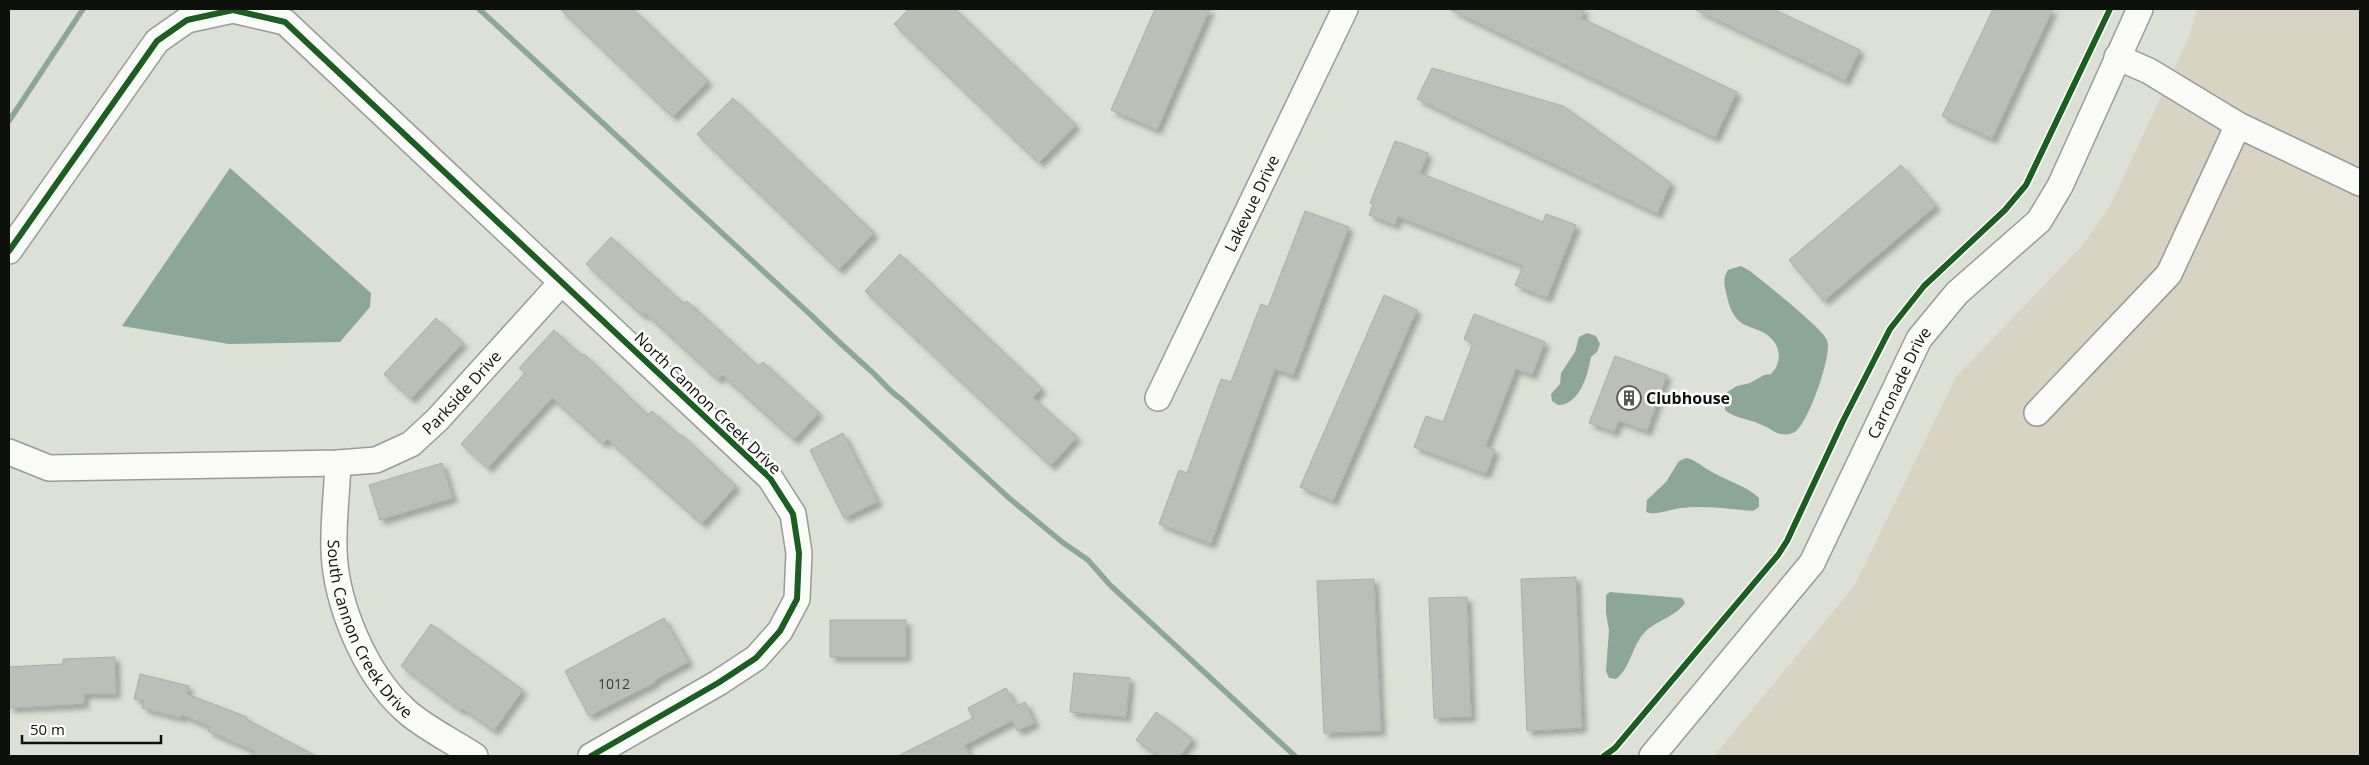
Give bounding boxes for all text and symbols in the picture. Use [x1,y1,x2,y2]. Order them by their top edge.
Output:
street label: Lakevue Drive [1219,151,1284,255]
street label: Carronade Drive [1862,322,1936,442]
street label: North Cannon Creek Drive [630,327,786,479]
street label: Parkside Drive [417,346,506,439]
building icon: Clubhouse [1616,385,1642,411]
place label: Clubhouse [1646,387,1730,409]
street label: South Cannon Creek Drive [323,540,418,723]
house number: 1012 [598,674,630,693]
scale bar [22,712,161,744]
text: 50 m [30,719,65,739]

